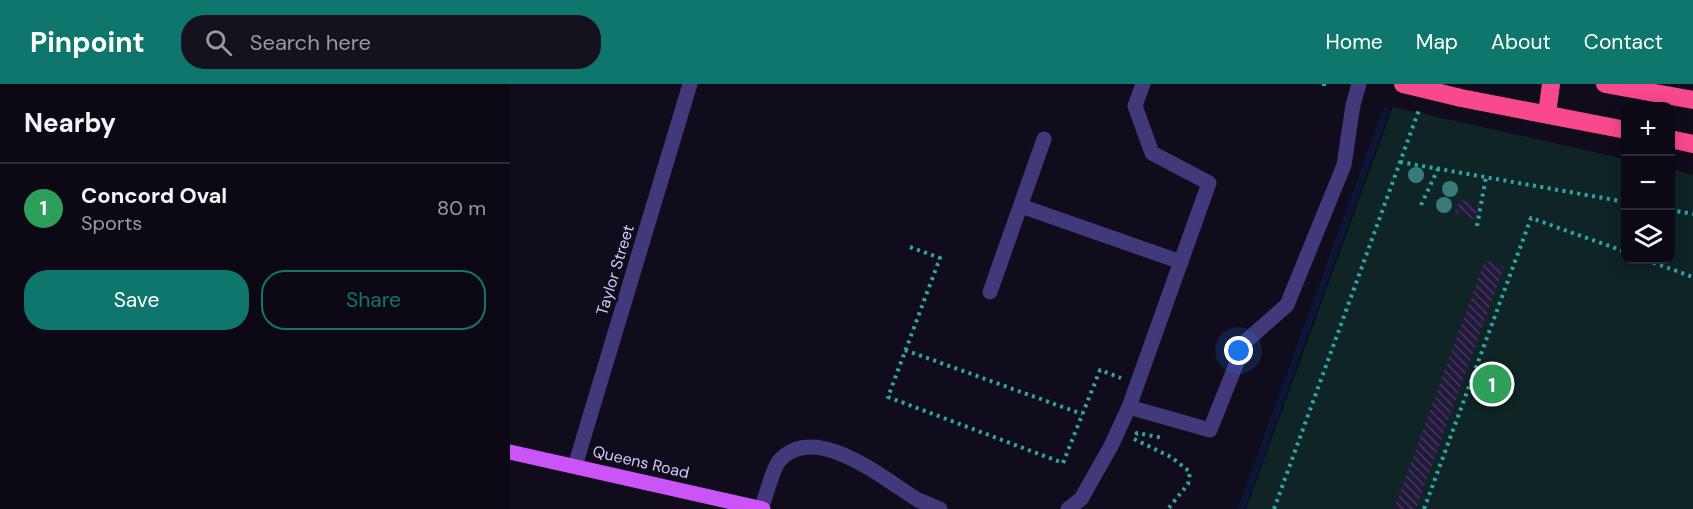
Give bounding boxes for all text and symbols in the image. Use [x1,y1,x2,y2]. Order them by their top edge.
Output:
search box [181,15,601,69]
text: Pinpoint [30,24,145,61]
icon: search [202,26,235,59]
text: Search here [250,28,371,57]
text: Home [1325,28,1383,56]
text: Map [1416,28,1458,56]
text: About [1491,28,1551,56]
text: Contact [1584,28,1663,56]
map controls [1621,102,1675,264]
button: + [1621,102,1675,156]
text: Nearby [24,106,116,140]
button: − [1621,156,1675,210]
text: Concord Oval [81,181,227,210]
text: 1 [40,195,47,221]
text: 80 m [437,195,486,221]
text: Sports [81,210,142,236]
button: layers [1621,210,1675,264]
street label: Taylor Street [591,222,639,318]
button: Save [24,270,249,330]
button: Share [261,270,486,330]
your location [1224,336,1253,365]
pin: 1 [1472,362,1512,406]
street label: Queens Road [591,441,691,483]

